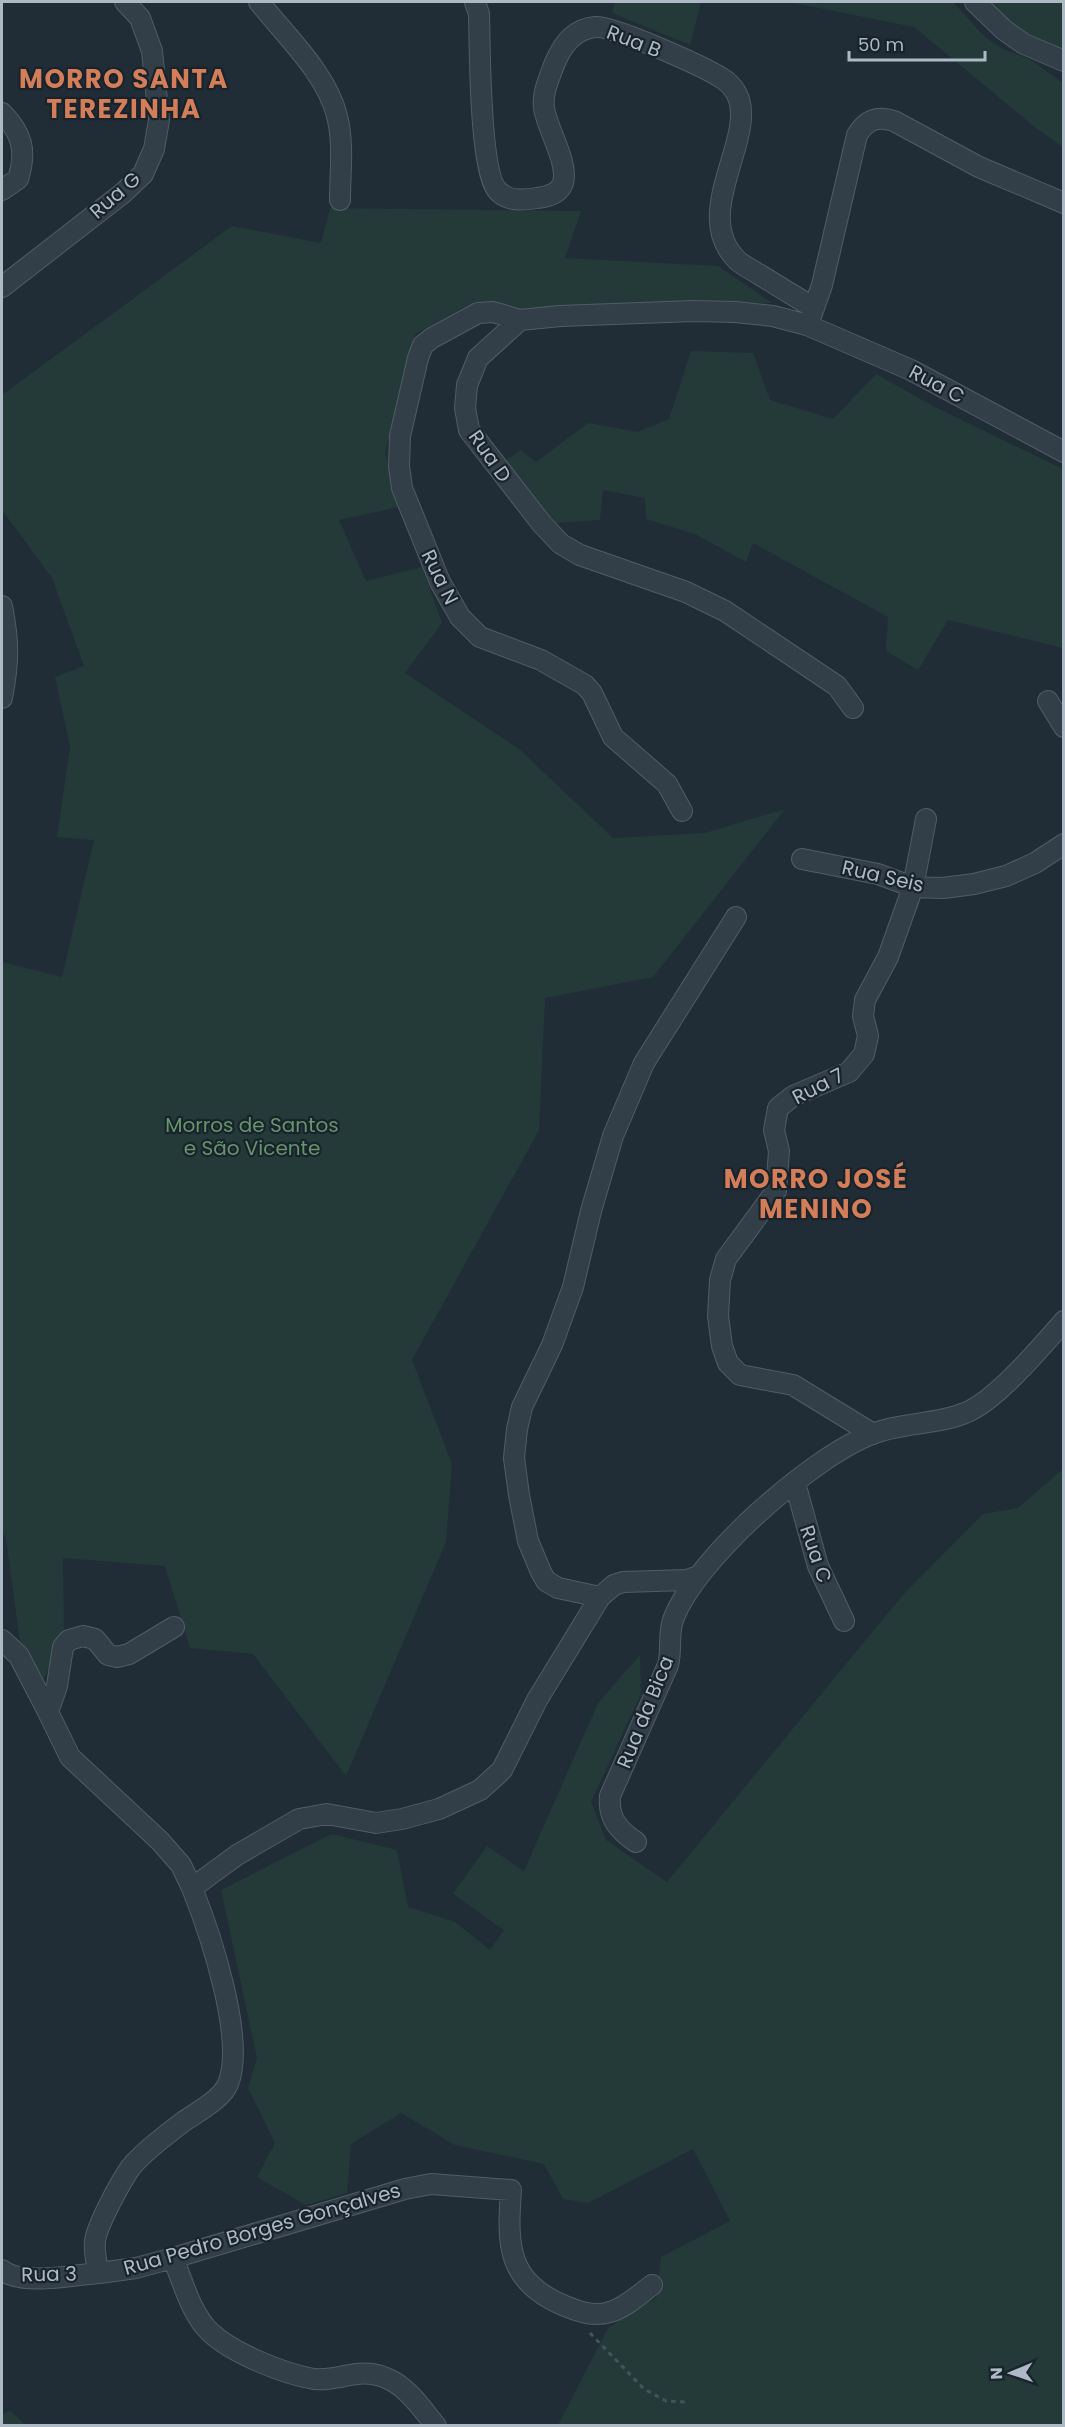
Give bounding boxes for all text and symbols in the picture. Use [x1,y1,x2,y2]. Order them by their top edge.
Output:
street label: Rua B [603,18,665,64]
scale bar [849,24,986,62]
text: 50 m [858,32,904,57]
district label: MORRO SANTA TEREZINHA [19,61,229,127]
street label: Rua G [83,165,147,225]
street label: Rua C [904,358,970,410]
street label: Rua D [462,424,518,488]
street label: Rua N [415,545,465,609]
street label: Rua Seis [839,853,927,899]
street label: Rua 7 [787,1061,849,1111]
park label: Morros de Santos e São Vicente [165,1111,339,1162]
district label: MORRO JOSÉ MENINO [724,1161,908,1227]
street label: Rua C [793,1521,839,1587]
street label: Rua da Bica [610,1652,680,1772]
street label: Rua Pedro Borges Gonçalves [120,2176,404,2282]
street label: Rua 3 [21,2260,77,2288]
north arrow [981,2343,1041,2403]
text: N [985,2367,1008,2380]

